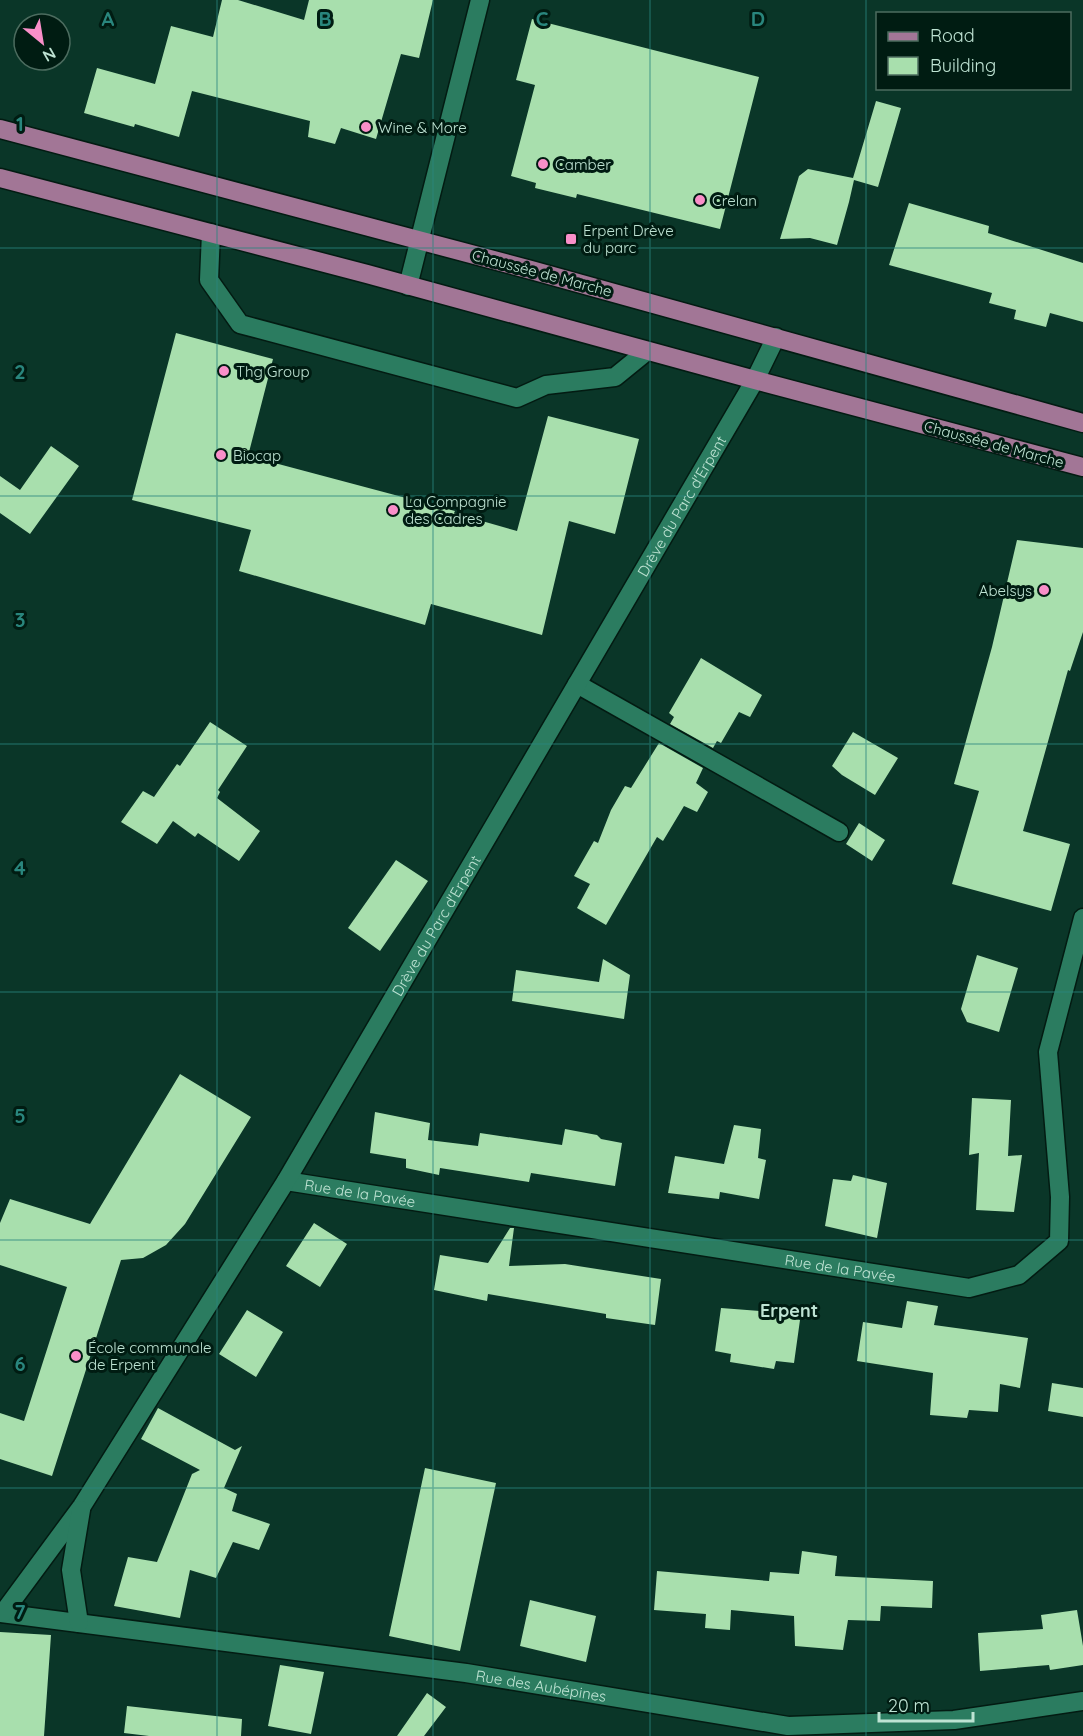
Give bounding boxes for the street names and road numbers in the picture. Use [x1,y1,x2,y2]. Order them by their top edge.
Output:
street label: Chaussée de Marche [470,245,614,301]
street label: Chaussée de Marche [922,416,1066,472]
street label: Drève du Parc d'Erpent [633,432,730,580]
street label: Drève du Parc d'Erpent [387,851,484,999]
street label: Rue de la Pavée [303,1175,417,1211]
street label: Rue de la Pavée [783,1250,897,1286]
street label: Rue des Aubépines [474,1665,608,1705]

